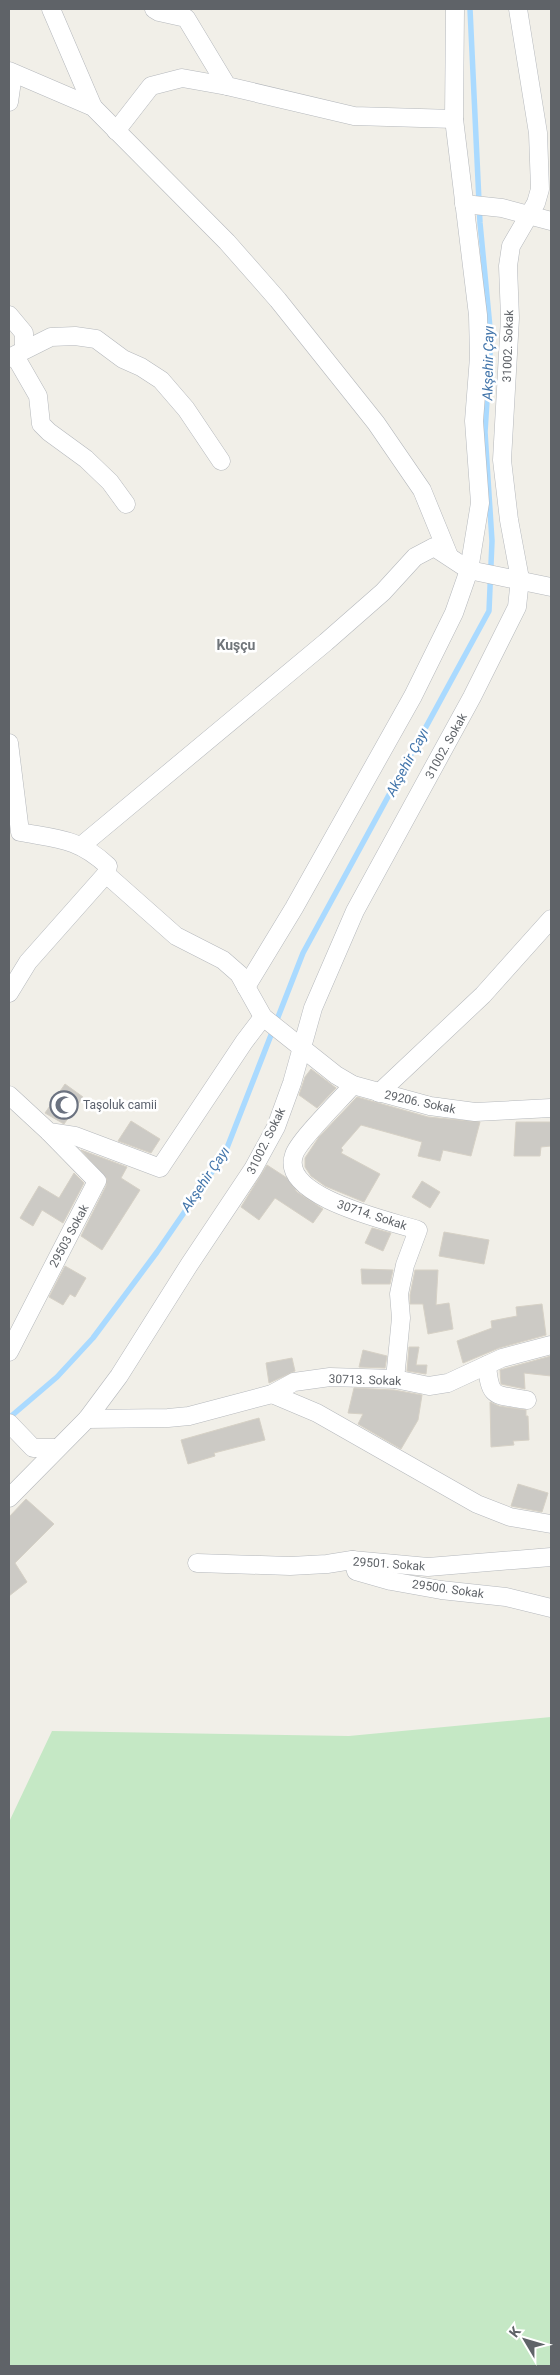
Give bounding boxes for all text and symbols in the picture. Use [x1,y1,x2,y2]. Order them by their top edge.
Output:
street label: 31002. Sokak [500,309,516,382]
water label: Akşehir Çayı [479,326,497,401]
district label: Kuşçu [217,637,256,653]
street label: 31002. Sokak [422,710,470,781]
water label: Akşehir Çayı [382,725,432,800]
street label: 29206. Sokak [383,1088,458,1117]
mosque icon: Taşoluk camii [49,1090,79,1120]
place label: Taşoluk camii [83,1098,157,1112]
street label: 31002. Sokak [244,1105,289,1177]
water label: Akşehir Çayı [177,1144,233,1215]
street label: 30714. Sokak [335,1197,410,1233]
street label: 29503 Sokak [47,1201,92,1270]
street label: 30713. Sokak [329,1372,402,1388]
street label: 29501. Sokak [352,1554,427,1574]
street label: 29500. Sokak [411,1577,486,1601]
north arrow [500,2315,550,2365]
text: K [506,2323,524,2340]

